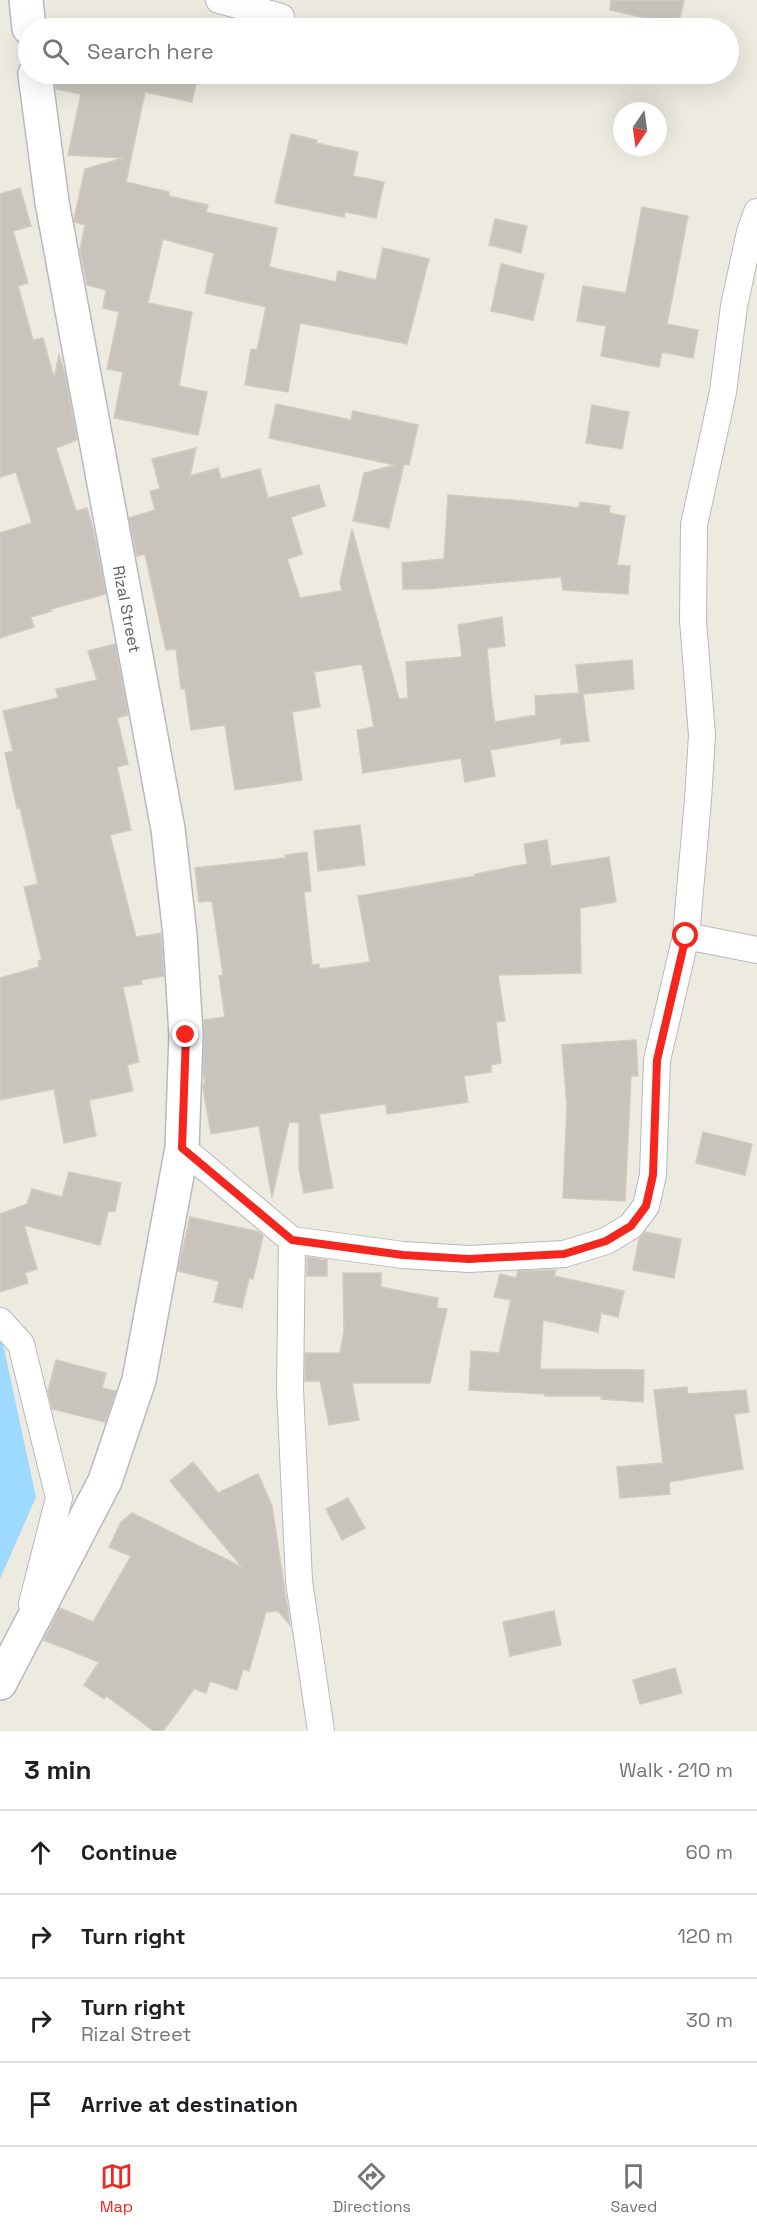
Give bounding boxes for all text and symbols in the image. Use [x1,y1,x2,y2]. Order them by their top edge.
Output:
search box [18,18,739,84]
icon: search [39,35,72,68]
text: Search here [87,37,214,65]
north arrow [613,102,667,156]
street label: Rizal Street [108,564,145,655]
route start [672,922,698,948]
route end [172,1021,198,1047]
text: 3 min [24,1753,92,1787]
text: Walk · 210 m [619,1757,733,1783]
icon: ahead [24,1836,57,1869]
text: Continue [81,1838,177,1866]
text: 60 m [686,1839,733,1865]
icon: right [24,1920,57,1953]
text: Turn right [81,1922,186,1950]
text: 120 m [677,1923,733,1949]
text: Turn right [81,1993,186,2021]
icon: right [24,2004,57,2037]
text: 30 m [686,2007,733,2033]
text: Rizal Street [81,2021,192,2047]
icon: arrive [24,2088,57,2121]
text: Arrive at destination [81,2090,298,2118]
tab: Map [100,2160,133,2217]
tab: Directions [333,2160,411,2217]
tab: Saved [611,2160,657,2217]

